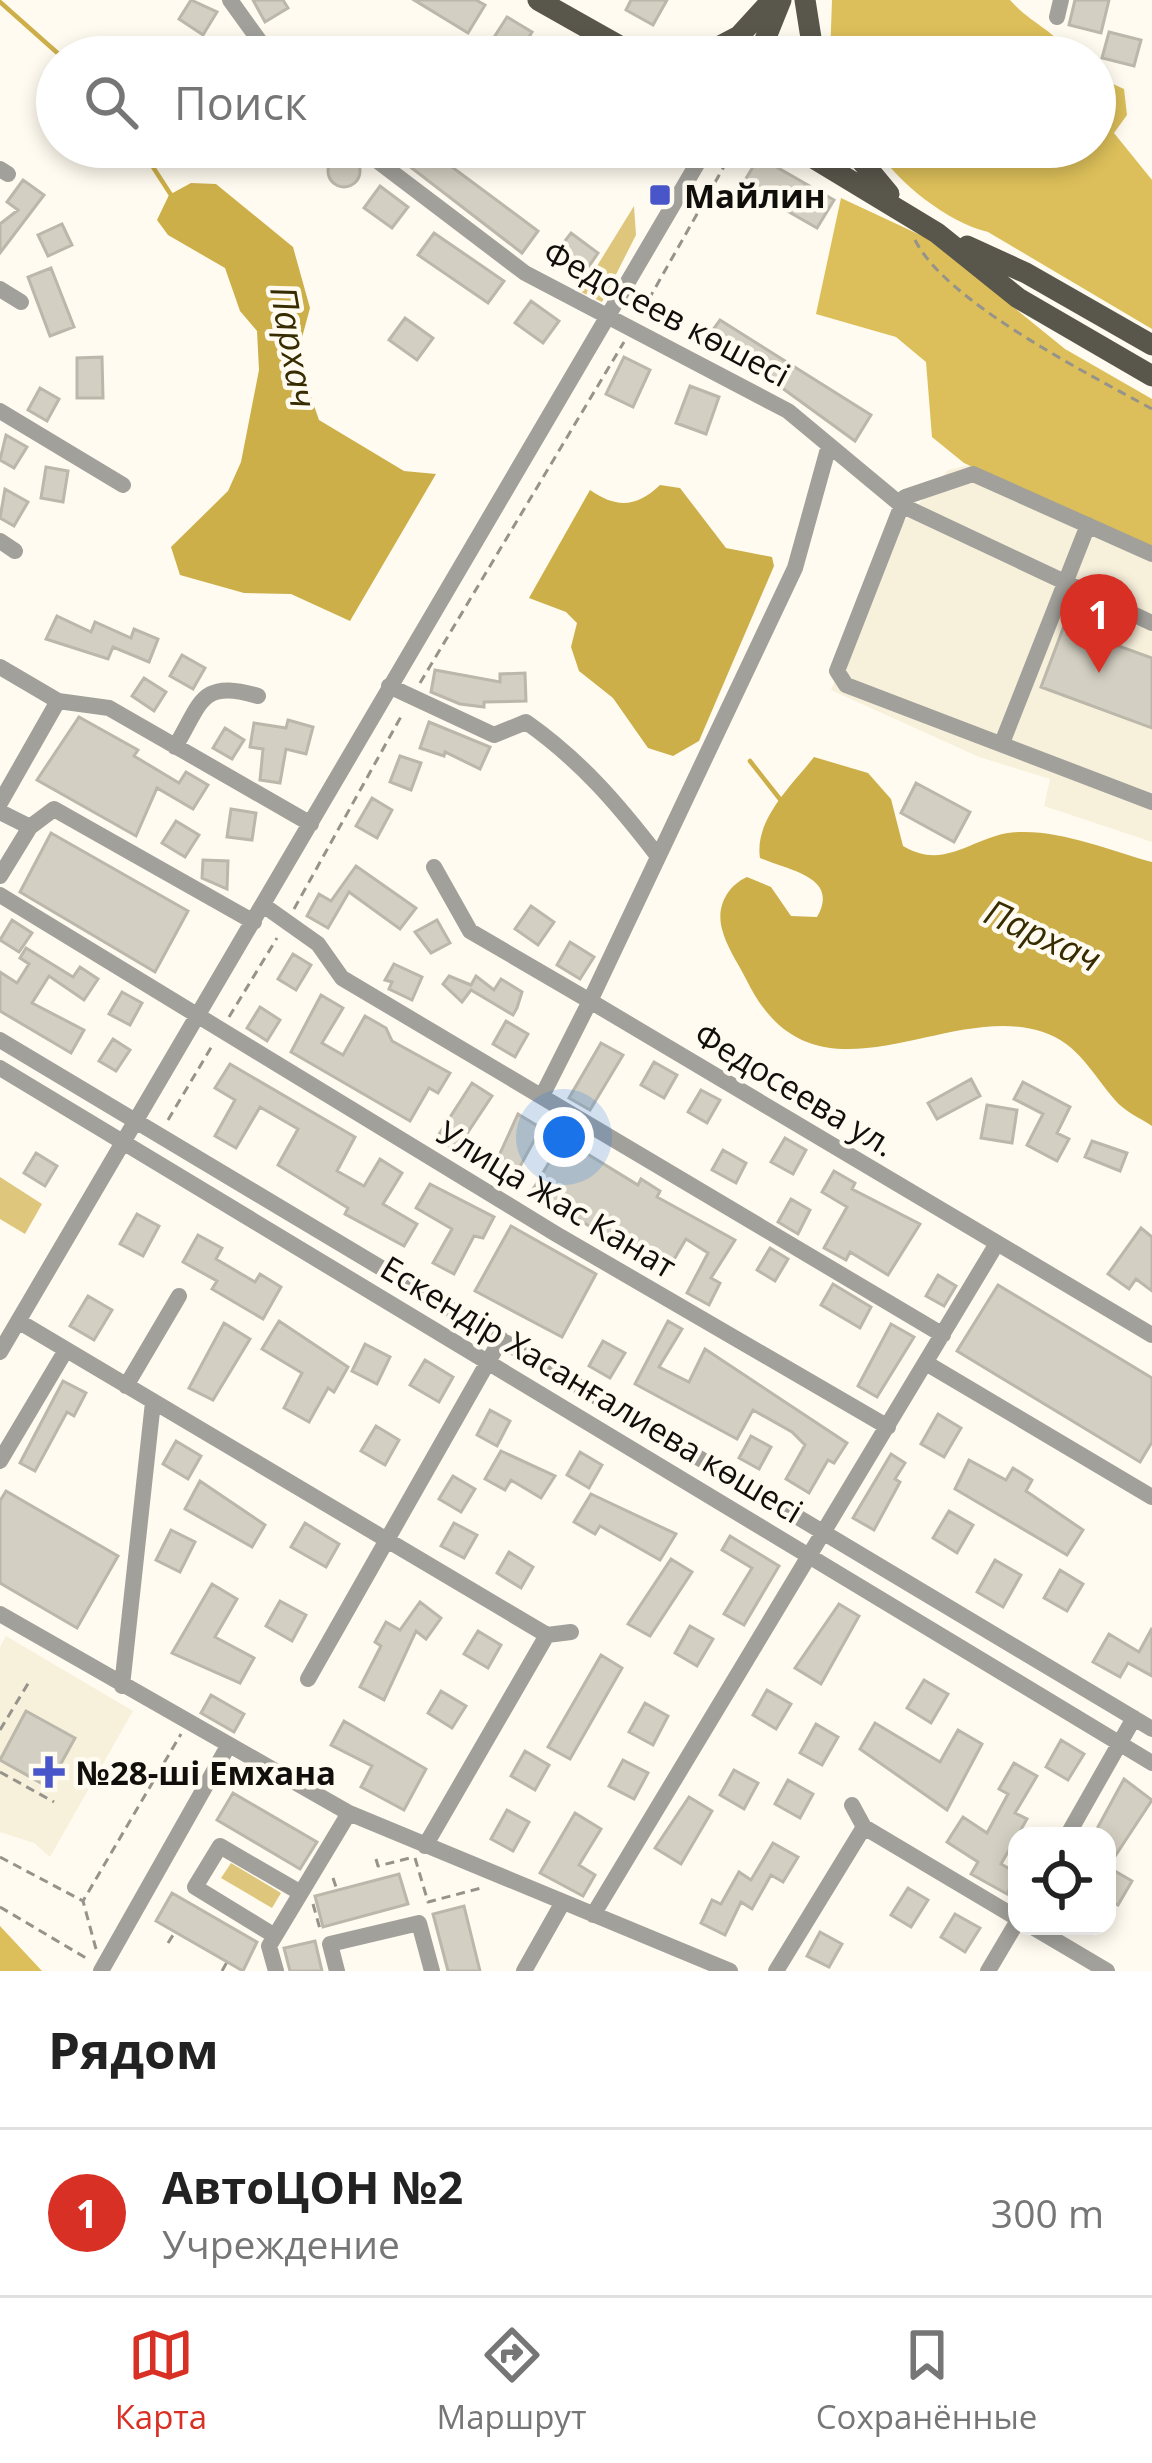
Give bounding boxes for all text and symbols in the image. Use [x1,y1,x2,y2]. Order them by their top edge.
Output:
search box [36,36,1116,168]
icon: search [78,69,144,135]
text: Поиск [174,72,307,133]
place label: Майлин [684,173,826,218]
marker: Майлин [647,182,673,208]
street label: Федосеев көшесі [536,229,798,397]
water label: Пархач [259,282,329,412]
pin: 1 [1060,574,1138,673]
water label: Пархач [977,887,1109,983]
street label: Федосеева ул. [686,1011,904,1167]
your location [534,1107,594,1167]
street label: Улица Жас Канат [429,1110,685,1288]
street label: Ескендір Хасанғалиева көшесі [373,1245,811,1533]
place label: №28-ші Емхана [76,1750,336,1795]
marker: №28-ші Емхана [33,1756,65,1788]
map controls [1008,1827,1116,1935]
button: locate [1008,1827,1116,1935]
text: Рядом [48,2014,219,2084]
text: АвтоЦОН №2 [162,2156,463,2217]
text: 1 [76,2186,98,2239]
text: 300 m [991,2186,1104,2239]
text: Учреждение [162,2217,400,2270]
tab: Карта [115,2322,207,2439]
tab: Маршрут [437,2322,586,2439]
tab: Сохранённые [816,2322,1037,2439]

